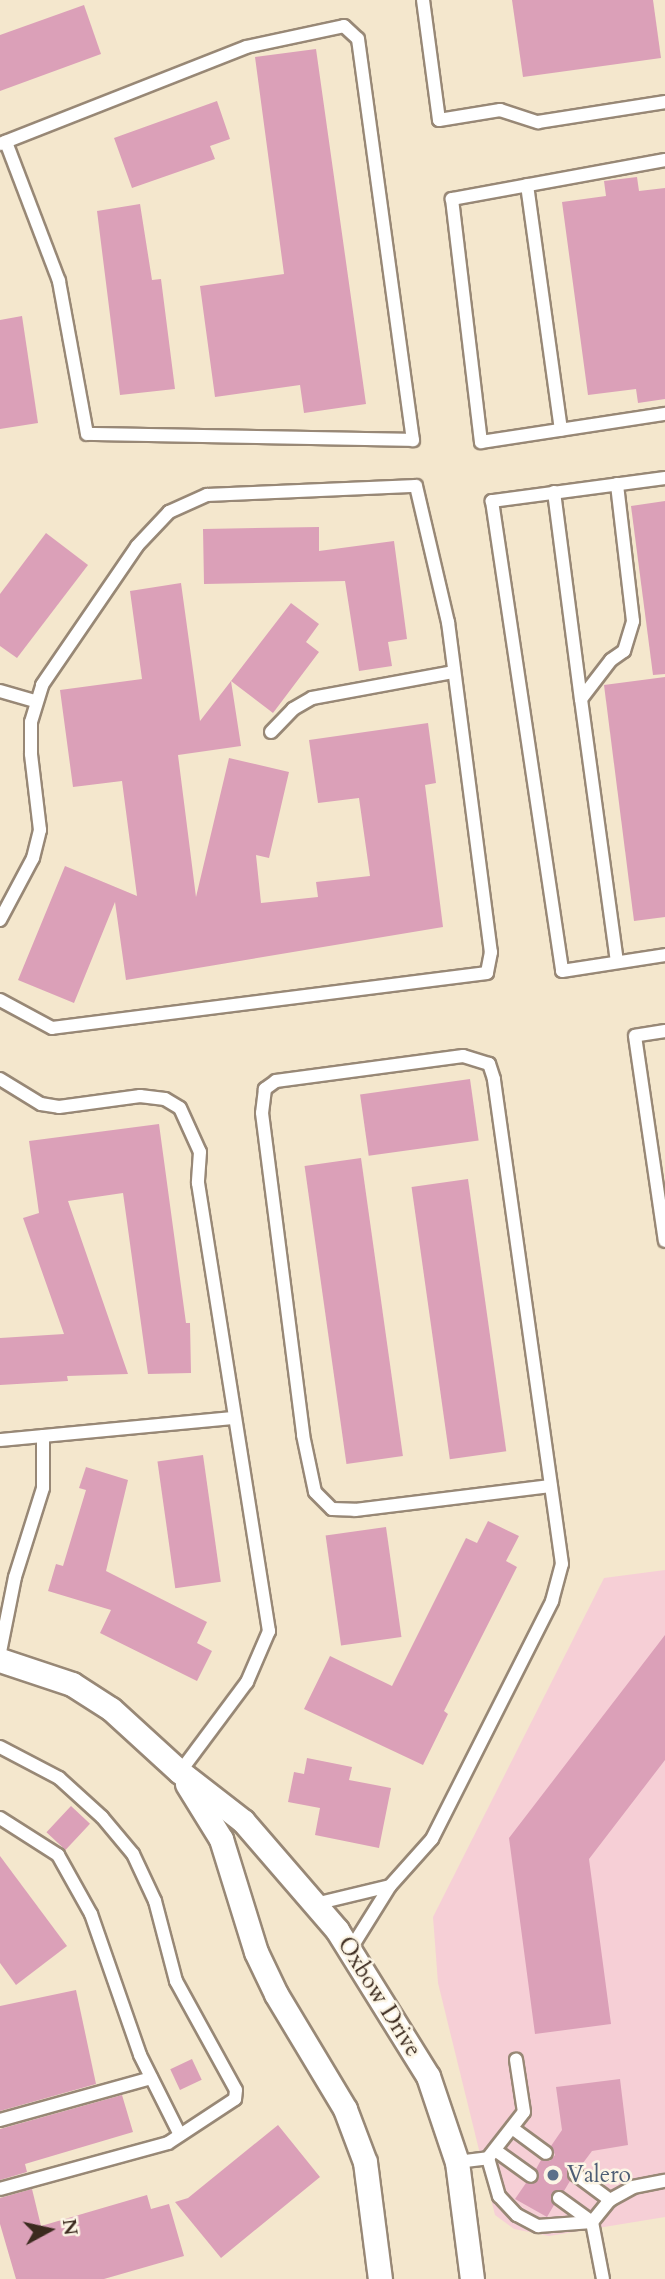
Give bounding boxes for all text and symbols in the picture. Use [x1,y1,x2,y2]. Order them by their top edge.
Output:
street label: Oxbow Drive [331,1932,427,2062]
place label: Valero [567,2161,631,2189]
marker: Valero [545,2167,561,2183]
north arrow [14,2195,84,2265]
text: N [56,2217,84,2237]

